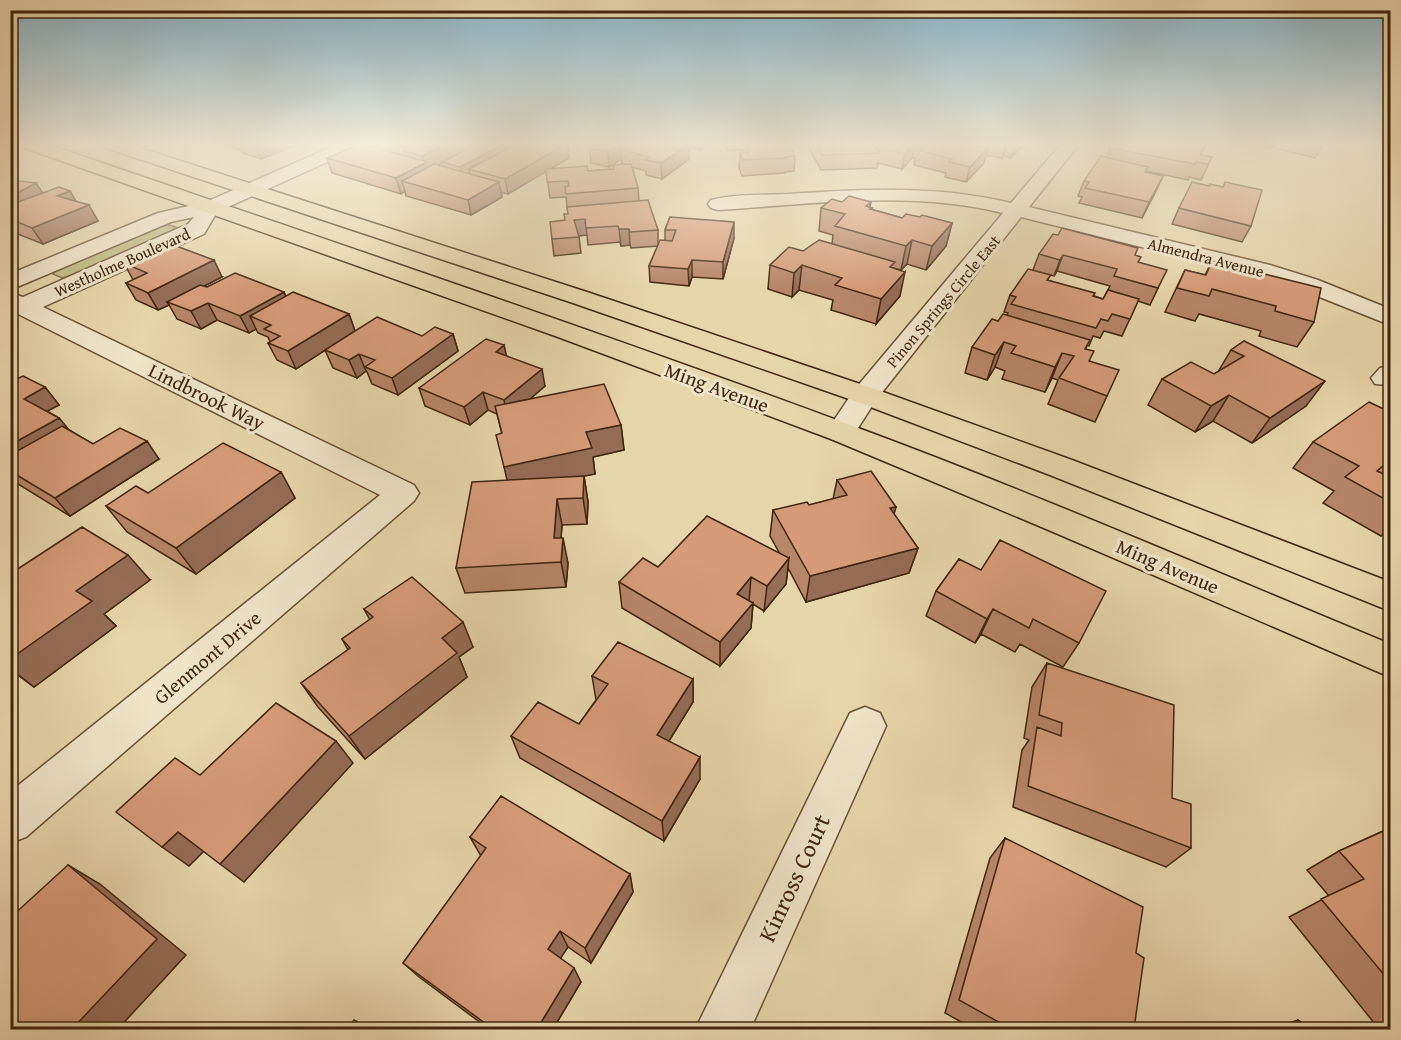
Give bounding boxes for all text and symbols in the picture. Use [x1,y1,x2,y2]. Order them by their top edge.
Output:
street label: Westholme Boulevard [50,221,194,303]
street label: Pinon Springs Circle East [880,229,1006,373]
street label: Almendra Avenue [1145,231,1267,283]
street label: Lindbrook Way [144,355,270,437]
street label: Ming Avenue [661,355,773,419]
street label: Ming Avenue [1112,531,1224,601]
street label: Glenmont Drive [147,603,267,711]
street label: Kinross Court [749,808,839,948]

